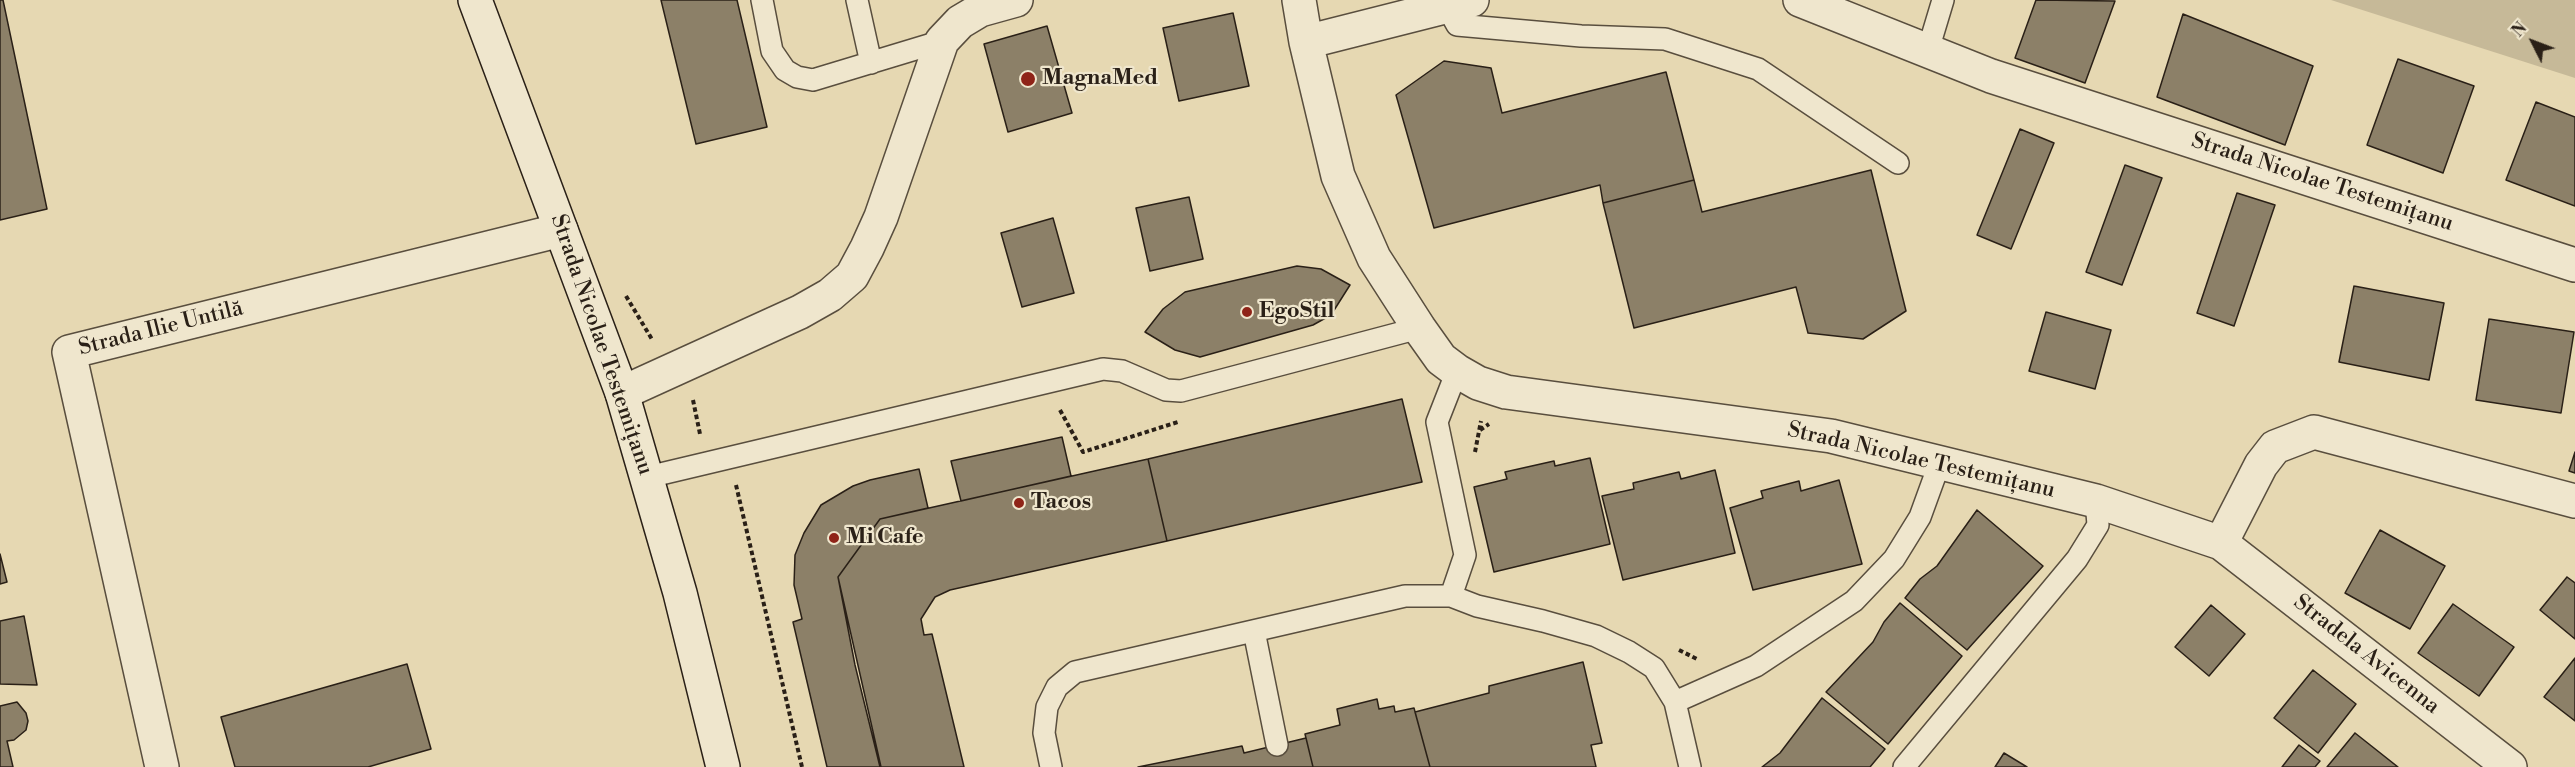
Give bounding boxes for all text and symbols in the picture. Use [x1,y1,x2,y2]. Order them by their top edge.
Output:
north arrow [2503,12,2563,72]
text: N [2508,19,2531,41]
place label: MagnaMed [1042,66,1158,92]
marker: MagnaMed [1019,70,1037,88]
street label: Strada Nicolae Testemițanu [2188,128,2456,238]
street label: Strada Nicolae Testemițanu [544,211,658,479]
street label: Strada Ilie Untilă [76,296,246,362]
place label: EgoStil [1259,299,1335,325]
marker: EgoStil [1240,305,1254,319]
street label: Strada Nicolae Testemițanu [1785,417,2057,505]
place label: Tacos [1031,490,1091,516]
marker: Tacos [1012,496,1026,510]
place label: Mi Cafe [846,525,924,551]
marker: Mi Cafe [827,531,841,545]
street label: Stradela Avicenna [2288,590,2444,720]

